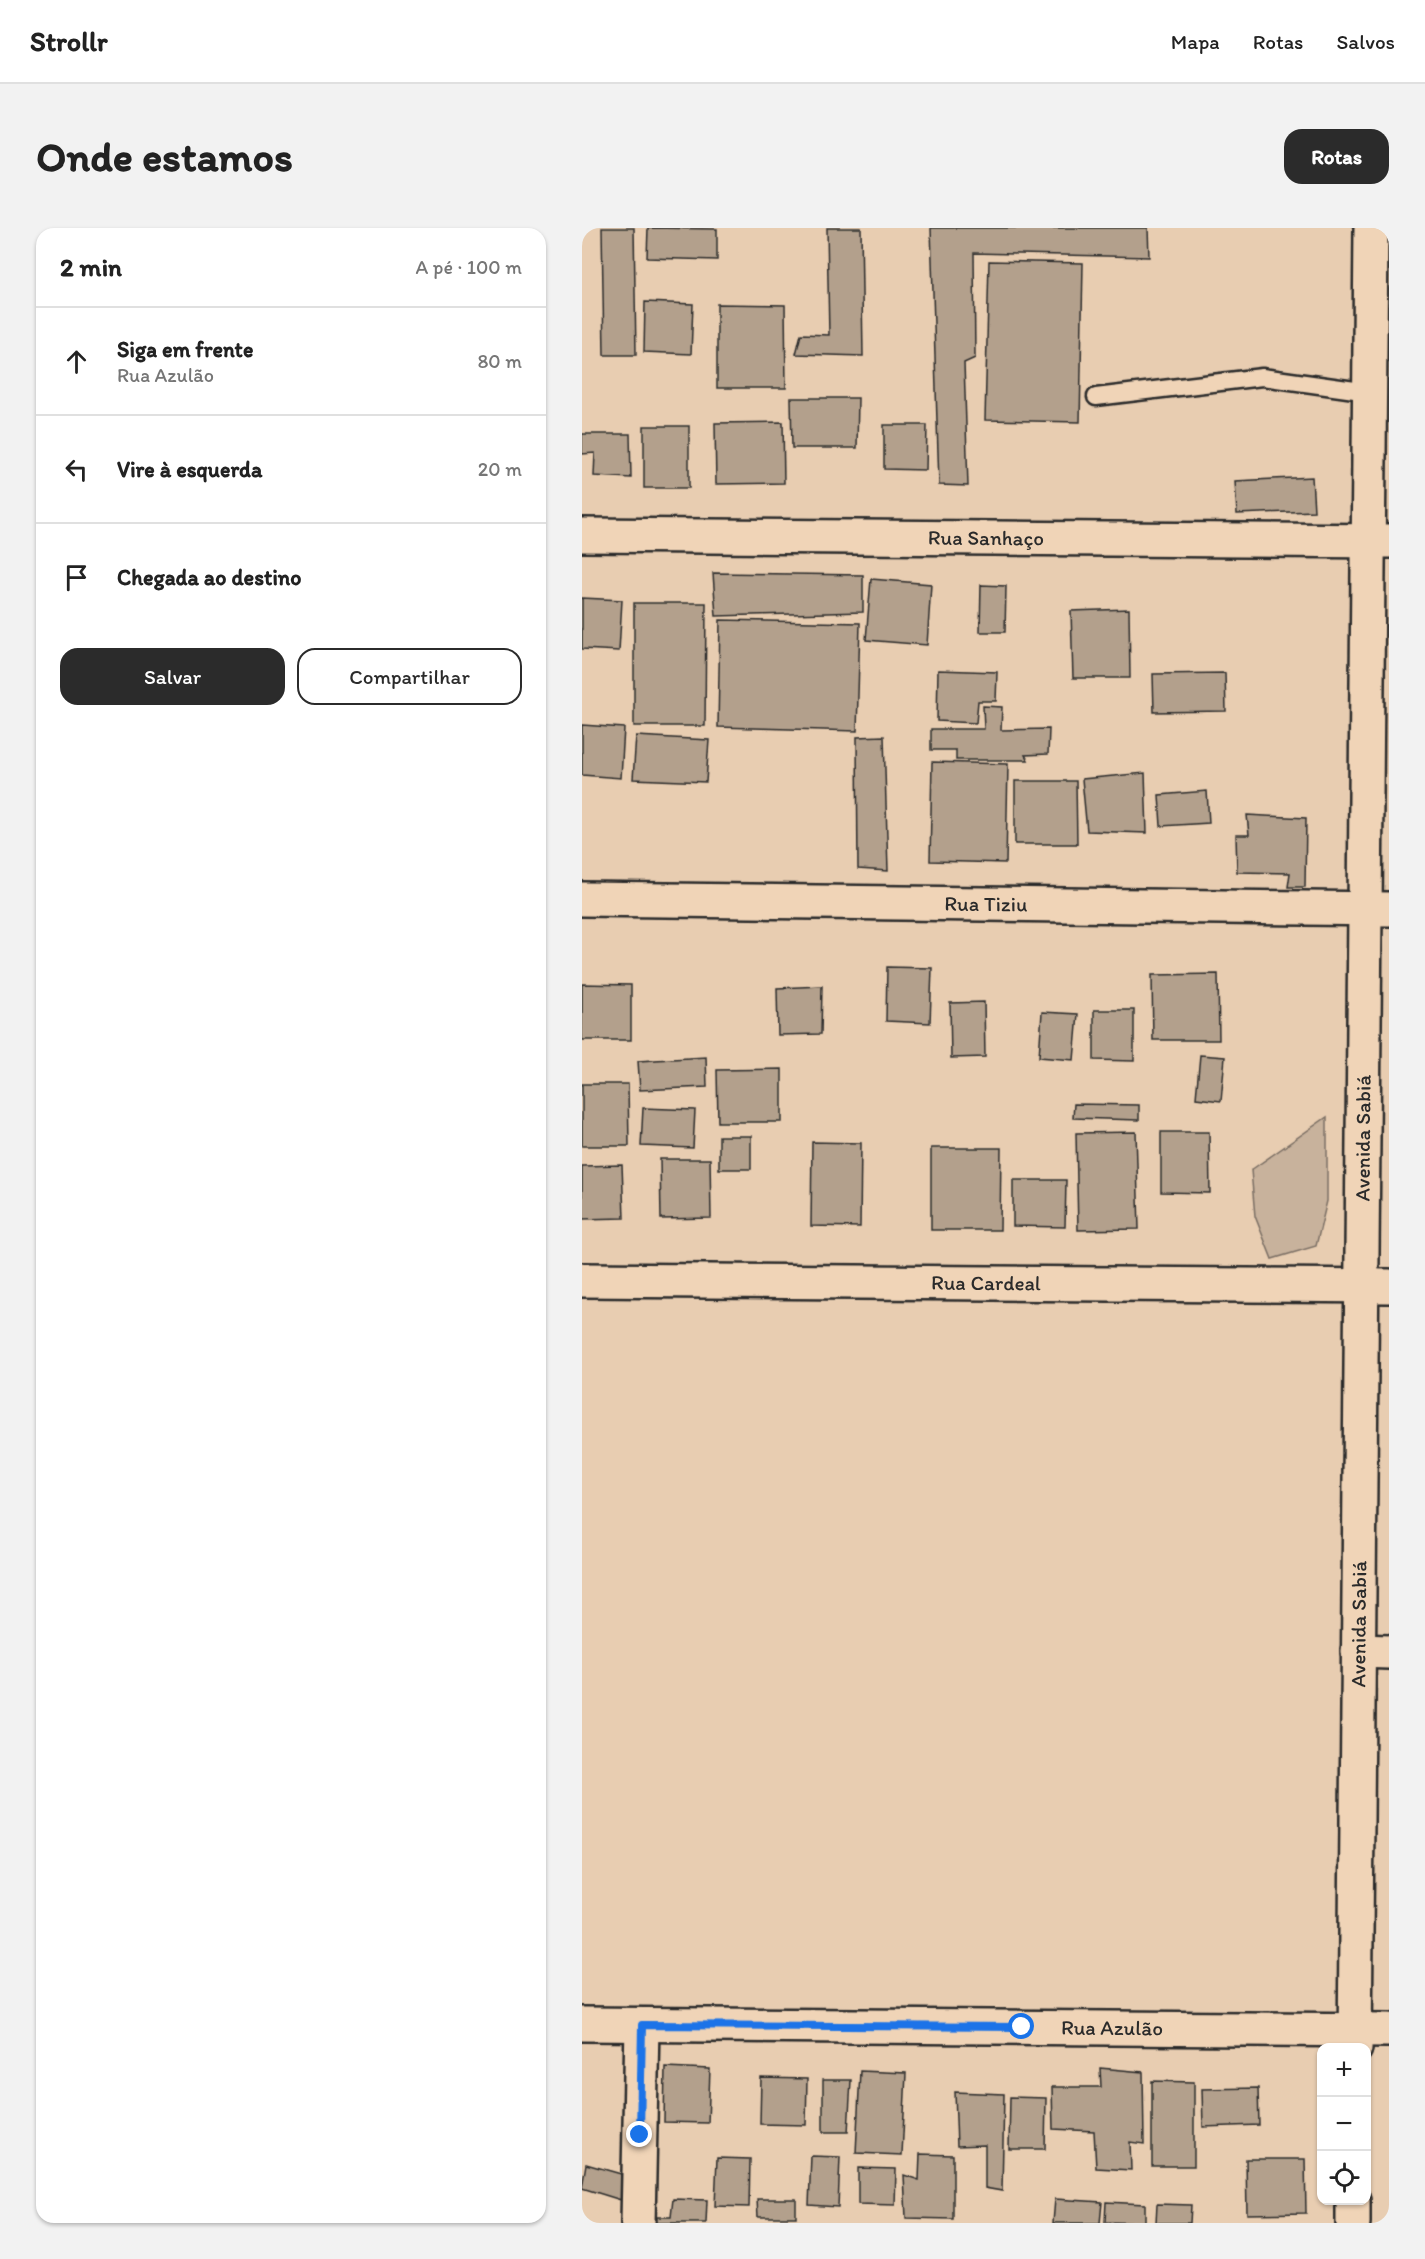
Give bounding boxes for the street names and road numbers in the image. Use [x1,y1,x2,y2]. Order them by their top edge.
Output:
street label: Rua Sanhaço [928,525,1044,550]
street label: Rua Tiziu [944,890,1028,917]
street label: Avenida Sabiá [1349,1075,1376,1201]
street label: Rua Cardeal [931,1270,1041,1295]
street label: Avenida Sabiá [1345,1561,1371,1687]
street label: Rua Azulão [1061,2015,1163,2040]

